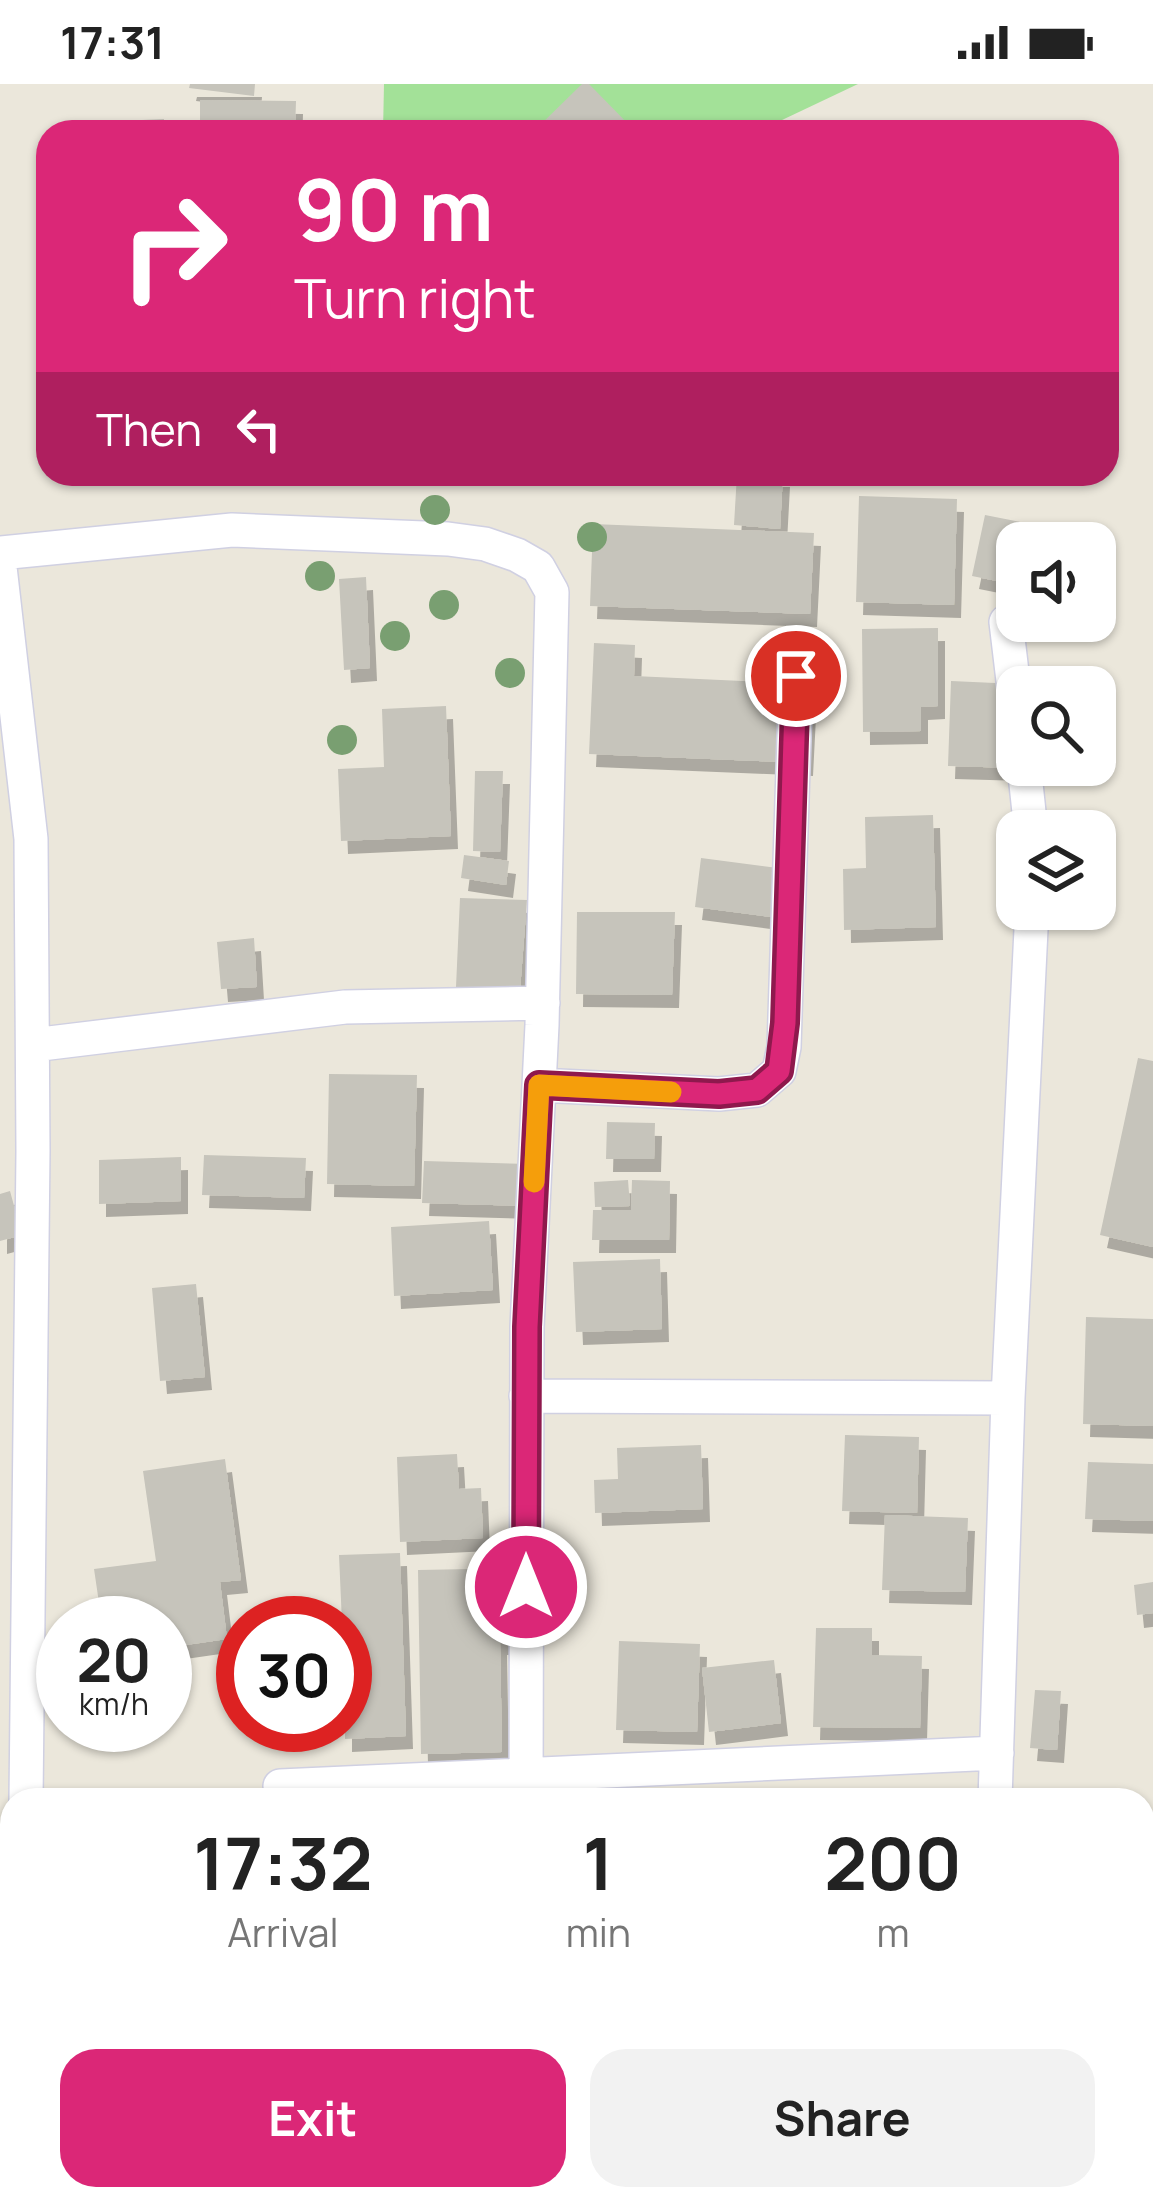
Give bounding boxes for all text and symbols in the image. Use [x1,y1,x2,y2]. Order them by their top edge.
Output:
text: 17:31 [60,11,165,73]
text: 90 m [294,151,494,266]
icon: right [96,168,252,324]
text: Turn right [294,260,536,334]
icon: left [226,396,292,462]
text: Then [96,398,202,460]
map controls [996,522,1116,930]
button: sound [996,522,1116,642]
pin [745,625,847,727]
icon: arrive [763,643,829,709]
button: search [996,666,1116,786]
button: layers [996,810,1116,930]
position arrow [463,1524,589,1650]
speed limit sign: 30 [216,1596,372,1752]
text: 20 [76,1618,152,1700]
text: km/h [79,1683,149,1724]
text: 17:32 [193,1813,373,1912]
text: 1 [583,1813,614,1912]
text: 200 [824,1813,962,1912]
text: Arrival [227,1905,339,1959]
text: min [566,1905,631,1959]
text: m [876,1905,910,1959]
button: Exit [60,2049,566,2187]
button: Share [590,2049,1095,2187]

